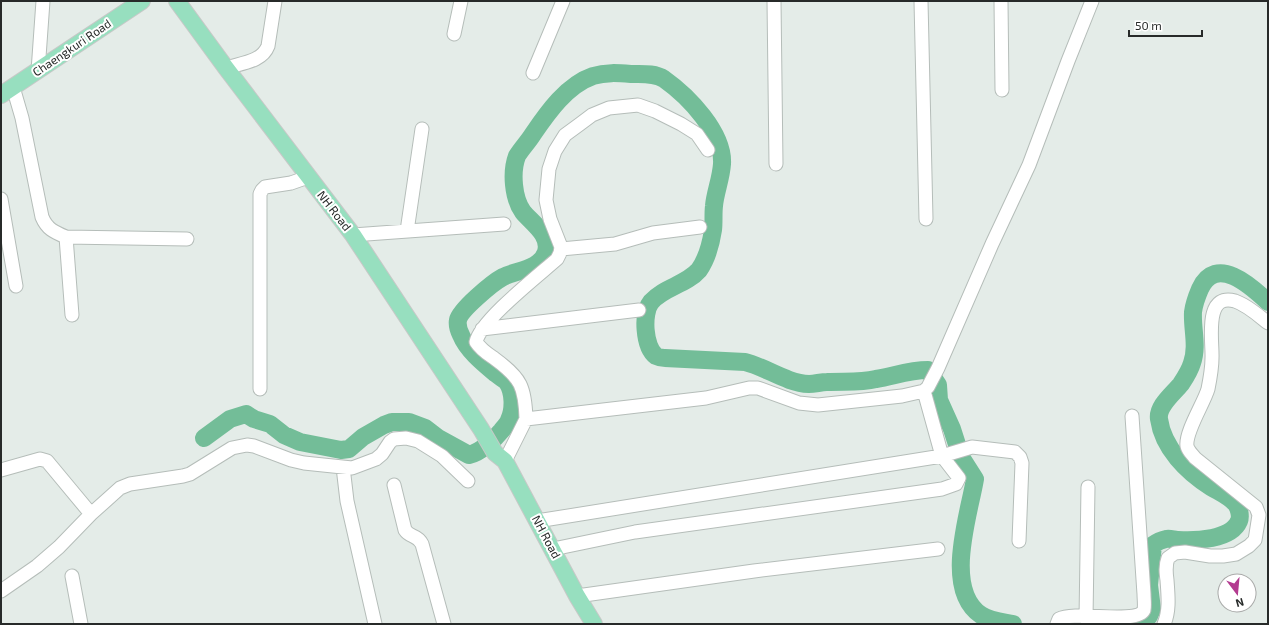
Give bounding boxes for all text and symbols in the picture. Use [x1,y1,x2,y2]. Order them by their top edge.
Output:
scale bar [1129,12,1202,38]
street label: Chaengkuri Road [30,16,113,79]
text: 50 m [1135,18,1162,32]
street label: NH Road [315,188,355,233]
street label: NH Road [530,513,564,560]
north arrow [1217,573,1257,613]
text: N [1234,596,1246,610]

